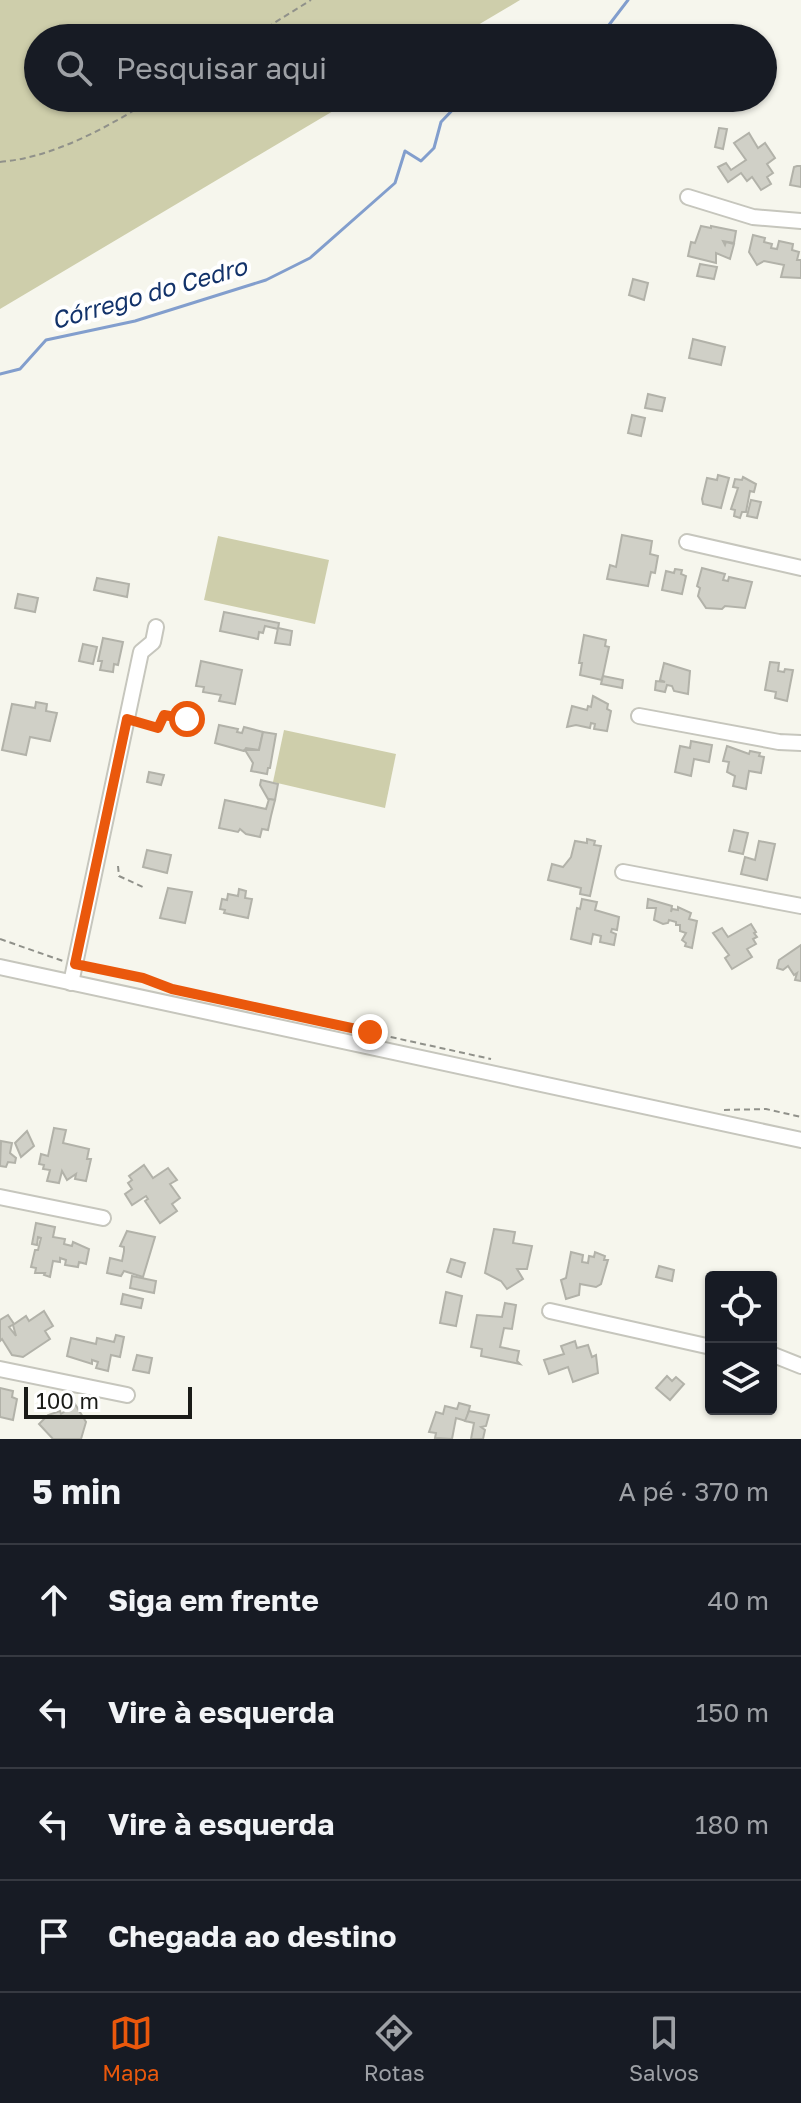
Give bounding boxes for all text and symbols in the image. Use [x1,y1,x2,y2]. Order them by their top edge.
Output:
search box [24,24,777,112]
icon: search [52,46,96,90]
text: Pesquisar aqui [116,50,327,86]
water label: Córrego do Cedro [48,250,251,335]
route start [169,701,205,737]
route end [352,1014,388,1050]
map controls [705,1271,777,1415]
button: locate [705,1271,777,1343]
button: layers [705,1343,777,1415]
scale bar [24,1383,192,1419]
text: 100 m [36,1387,99,1414]
text: 5 min [32,1471,121,1511]
text: A pé · 370 m [619,1476,769,1507]
icon: ahead [32,1578,76,1622]
text: Siga em frente [108,1582,319,1618]
text: 40 m [708,1585,769,1616]
icon: left [32,1690,76,1734]
text: Vire à esquerda [108,1694,334,1730]
text: 150 m [696,1697,769,1728]
icon: left [32,1802,76,1846]
text: Vire à esquerda [108,1806,334,1842]
text: 180 m [695,1809,769,1840]
icon: arrive [32,1914,76,1958]
text: Chegada ao destino [108,1918,396,1954]
tab: Mapa [102,2011,159,2086]
tab: Rotas [364,2011,425,2086]
tab: Salvos [629,2011,699,2086]

